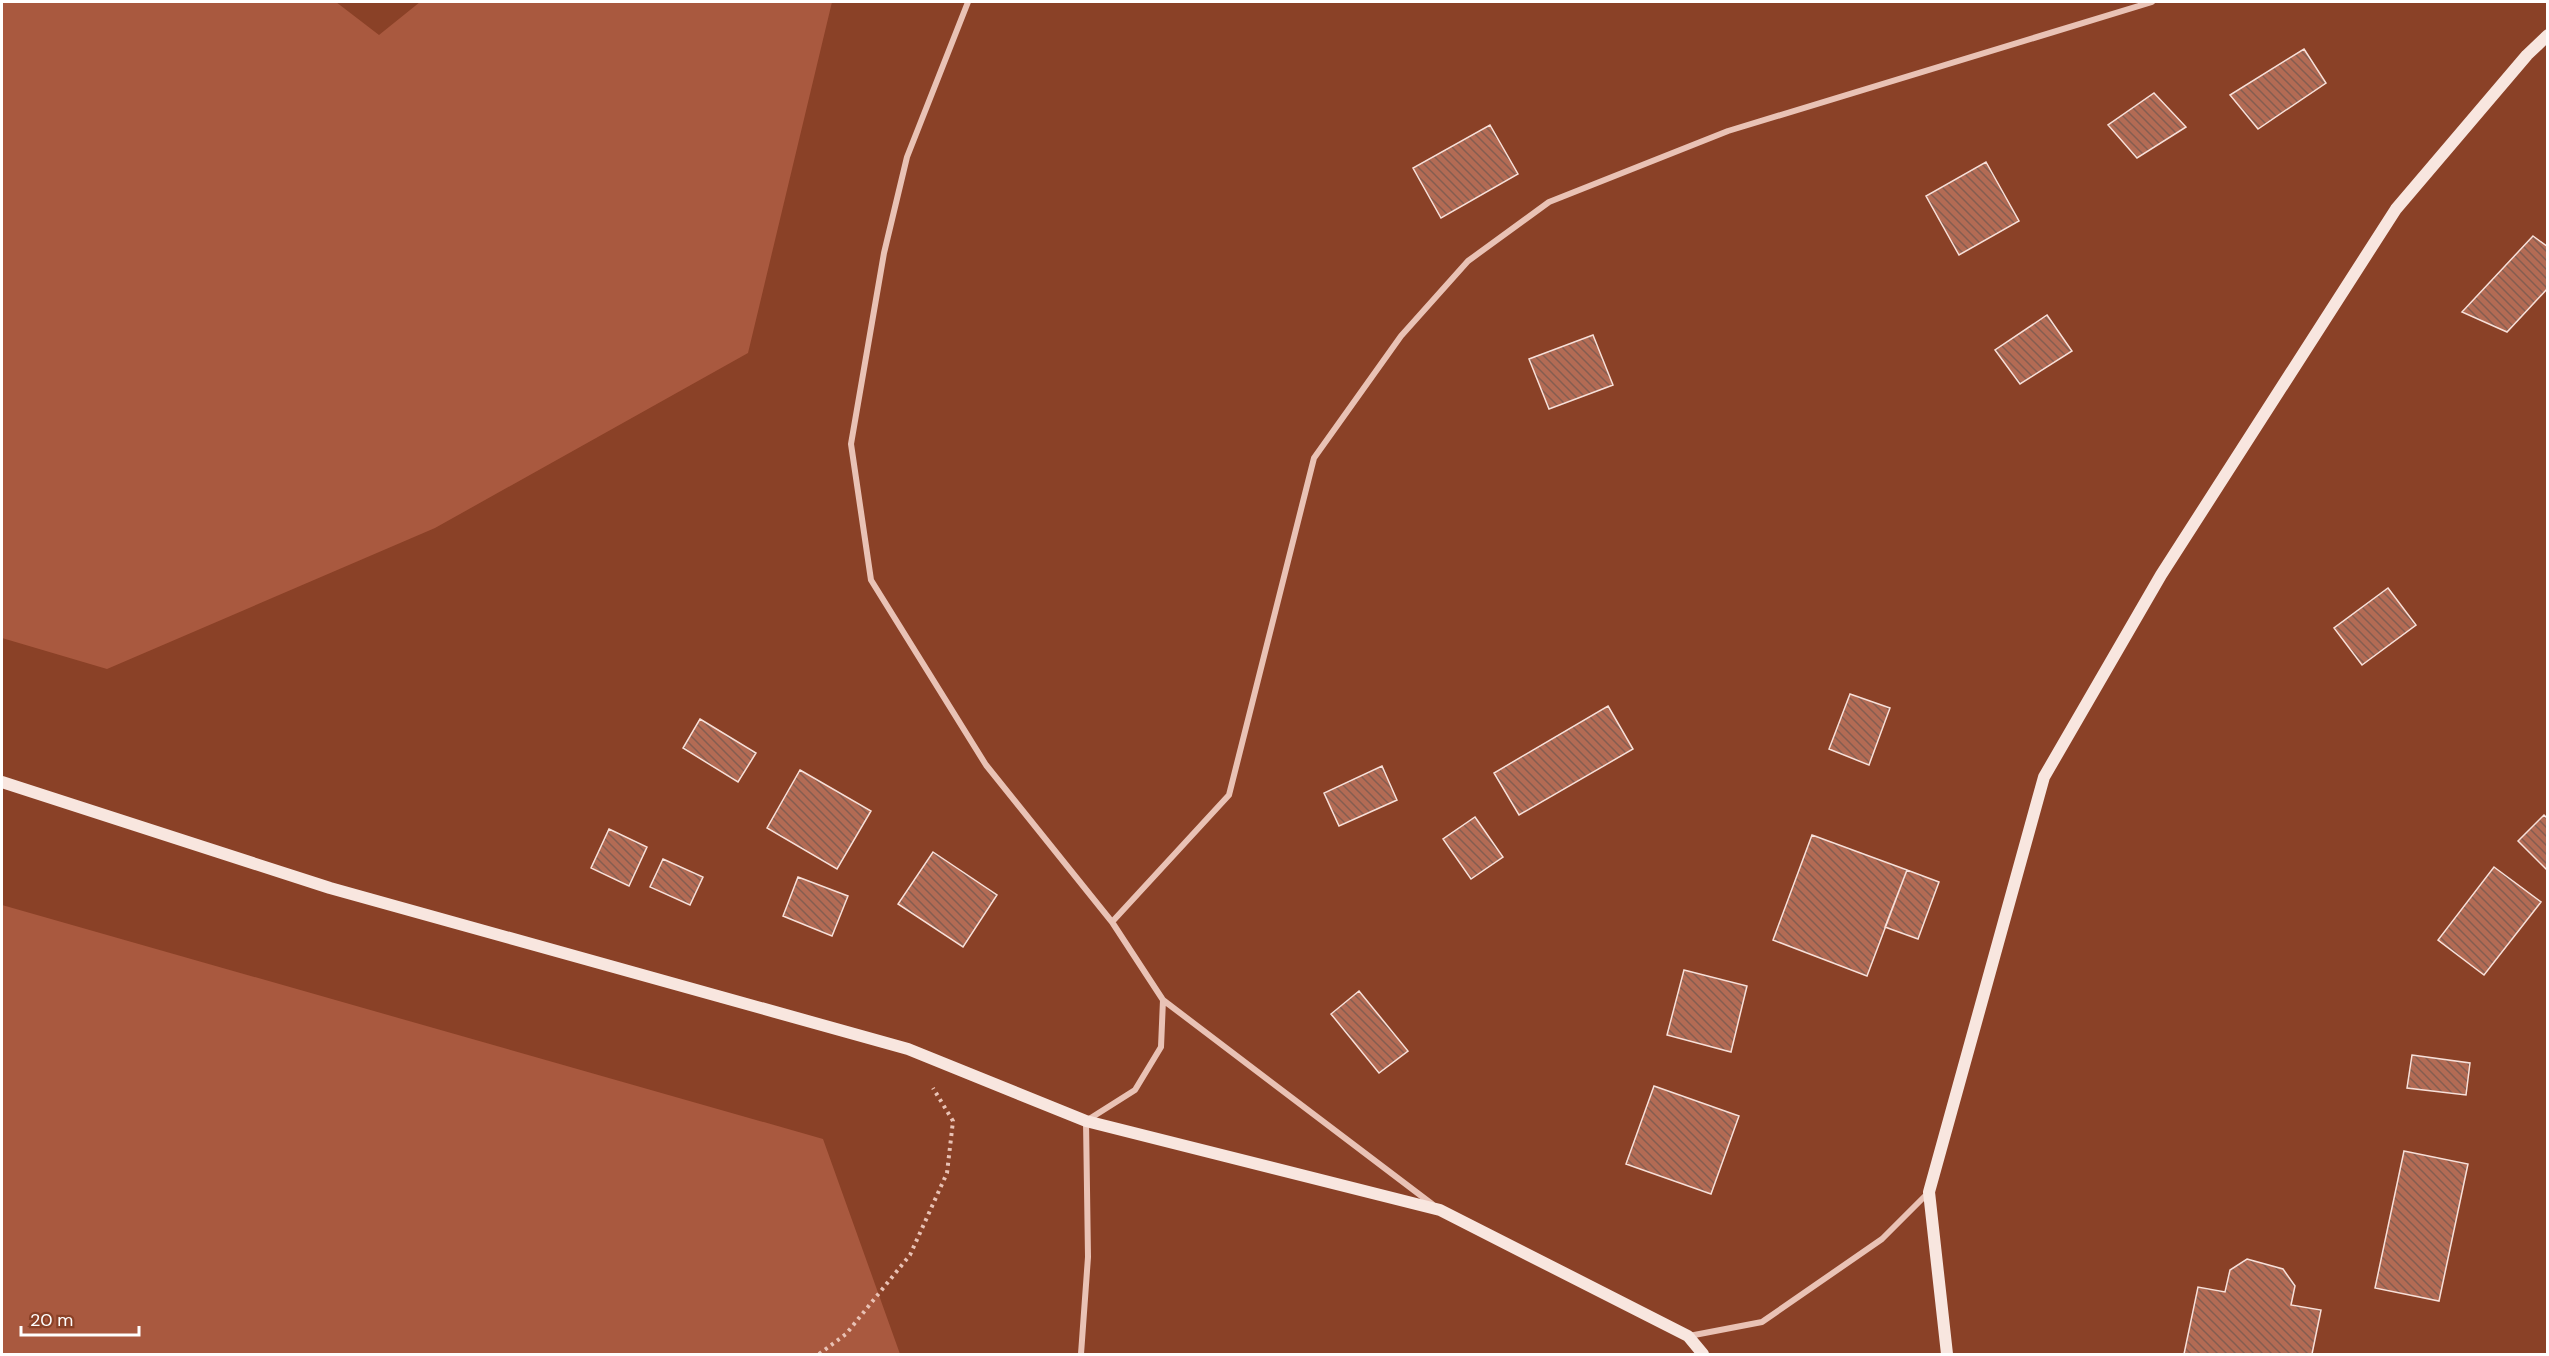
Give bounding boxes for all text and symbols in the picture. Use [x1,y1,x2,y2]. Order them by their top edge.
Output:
scale bar [21,1299,140,1337]
text: 20 m [30,1308,73,1332]

